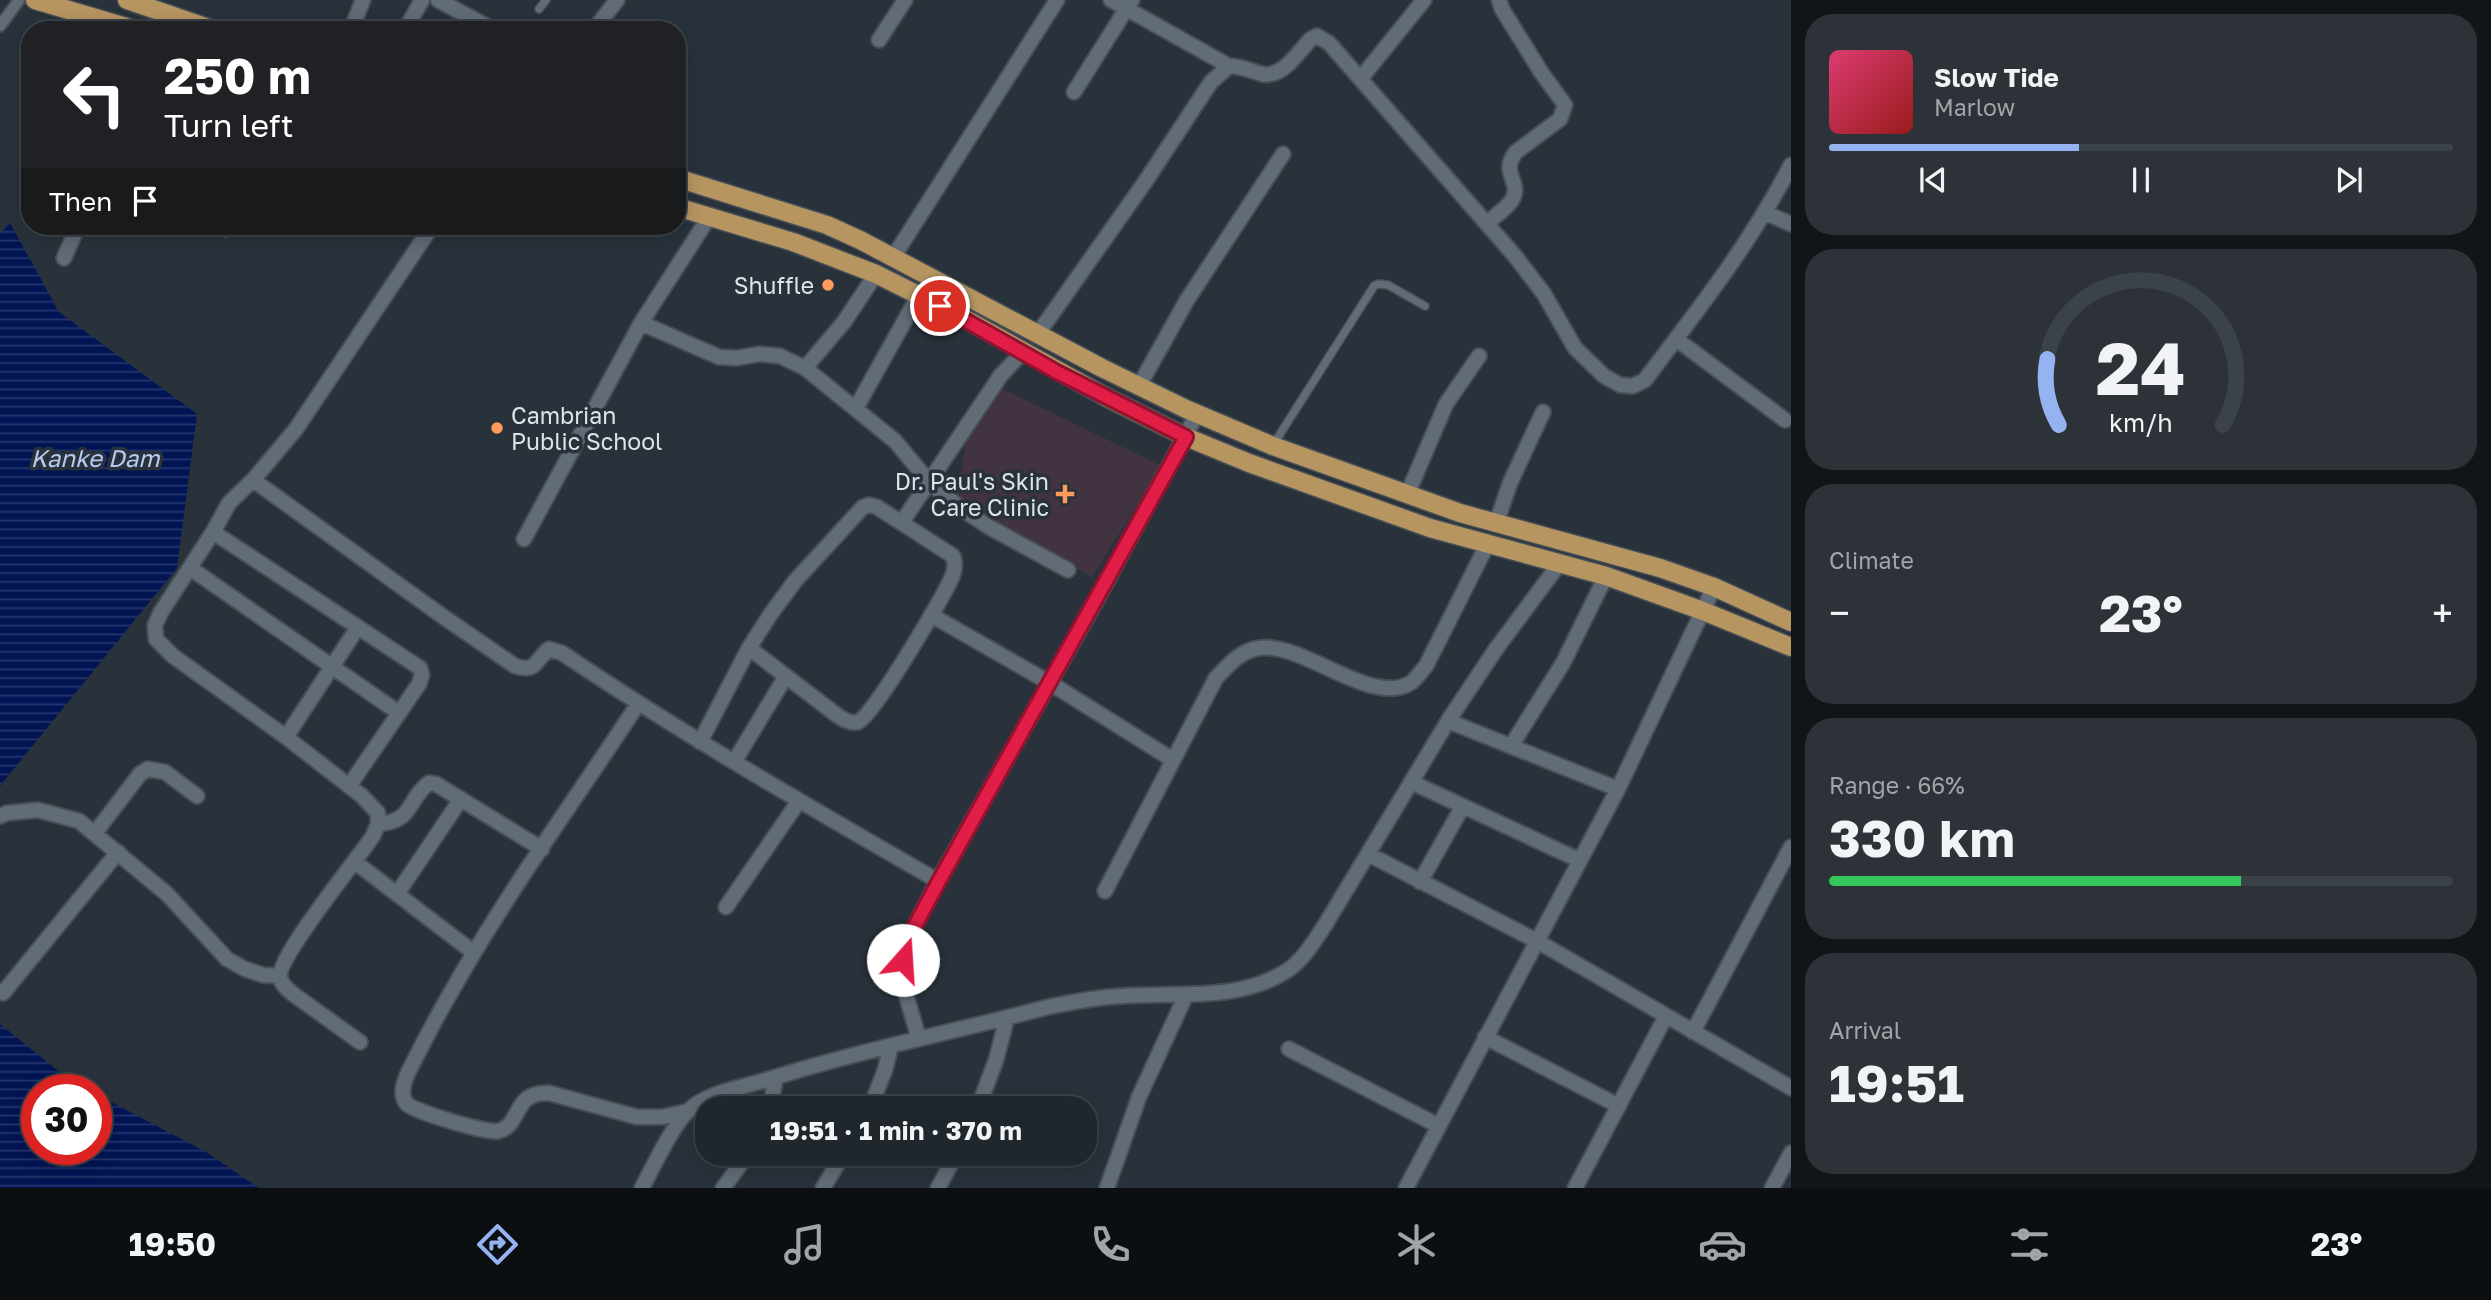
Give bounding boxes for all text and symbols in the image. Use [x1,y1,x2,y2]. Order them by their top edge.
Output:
text: 250 m [164,46,311,105]
icon: left [49,49,140,140]
text: Slow Tide [1934,62,2059,93]
text: Marlow [1934,93,2015,121]
text: Turn left [164,106,293,144]
icon: previous [1914,161,1952,199]
icon: pause [2122,161,2160,199]
icon: next [2330,161,2368,199]
icon: arrive [126,182,164,220]
text: Then [49,186,112,217]
place label: Shuffle [734,271,814,299]
pin [910,276,970,336]
marker: Shuffle [820,277,836,293]
icon: arrive [921,287,959,325]
text: 24 [2096,325,2186,412]
place label: Cambrian Public School [511,401,662,455]
text: km/h [2109,407,2173,438]
marker: Cambrian Public School [489,420,505,436]
water label: Kanke Dam [30,443,161,472]
place label: Dr. Paul's Skin Care Clinic [895,467,1049,521]
marker: Dr. Paul's Skin Care Clinic [1055,484,1075,504]
text: Climate [1829,546,1914,574]
text: 23° [2099,581,2183,643]
text: − [1829,590,1850,635]
text: + [2432,590,2453,635]
text: Range · 66% [1829,771,1965,799]
text: 330 km [1829,806,2015,868]
position arrow [866,923,940,997]
text: Arrival [1829,1016,1901,1044]
text: 19:51 [1829,1051,1964,1113]
speed limit sign: 30 [21,1074,112,1165]
text: 19:51 · 1 min · 370 m [770,1115,1022,1146]
icon: directions [473,1220,522,1269]
icon: music [780,1220,829,1269]
icon: phone [1086,1220,1135,1269]
icon: climate [1392,1220,1441,1269]
icon: car [1698,1220,1747,1269]
icon: filters [2005,1220,2054,1269]
text: 19:50 [129,1225,216,1263]
text: 23° [2311,1225,2362,1263]

